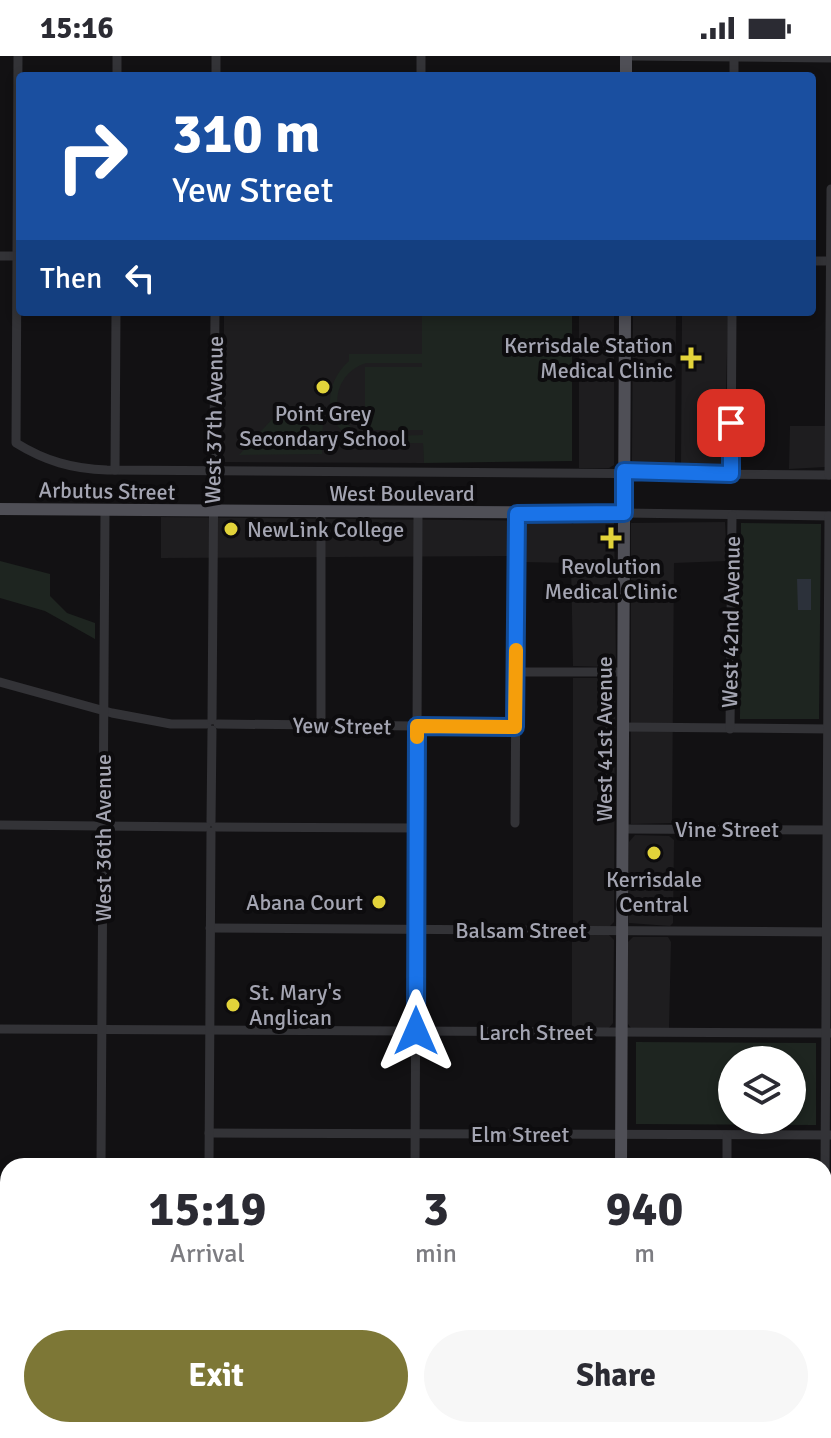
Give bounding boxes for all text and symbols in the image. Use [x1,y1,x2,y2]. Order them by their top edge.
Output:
text: 15:16 [40,10,114,47]
text: 310 m [172,99,320,168]
icon: right [40,104,144,208]
text: Yew Street [172,168,333,213]
icon: left [118,256,162,300]
text: Then [40,260,102,297]
place label: Kerrisdale Station Medical Clinic [504,332,673,384]
street label: West 37th Avenue [199,336,229,504]
marker: Kerrisdale Station Medical Clinic [680,347,702,369]
marker: Point Grey Secondary School [314,378,332,396]
pin [697,389,765,457]
place label: Point Grey Secondary School [239,400,407,452]
icon: arrive [709,401,753,445]
street label: Arbutus Street [38,476,176,506]
street label: West Boulevard [329,480,475,507]
place label: NewLink College [247,516,404,543]
marker: NewLink College [222,520,240,538]
marker: Revolution Medical Clinic [600,527,622,549]
street label: West 42nd Avenue [716,536,746,708]
place label: Revolution Medical Clinic [544,553,678,605]
street label: West 41st Avenue [591,656,618,822]
street label: Yew Street [292,712,392,740]
street label: West 36th Avenue [90,754,117,922]
street label: Vine Street [675,816,779,843]
marker: Kerrisdale Central [645,844,663,862]
place label: Kerrisdale Central [606,866,702,918]
place label: Abana Court [246,889,363,916]
marker: Abana Court [370,893,388,911]
street label: Balsam Street [455,917,587,944]
place label: St. Mary's Anglican [249,979,342,1031]
position arrow [374,989,458,1073]
marker: St. Mary's Anglican [224,996,242,1014]
street label: Larch Street [479,1019,594,1046]
map controls [718,1046,806,1134]
button: layers [718,1046,806,1134]
street label: Elm Street [471,1121,570,1148]
text: 15:19 [149,1180,266,1239]
text: 3 [423,1180,449,1239]
text: 940 [606,1180,683,1239]
text: Arrival [170,1238,245,1270]
text: min [415,1238,457,1270]
text: m [634,1238,655,1270]
button: Exit [24,1330,408,1422]
button: Share [424,1330,808,1422]

